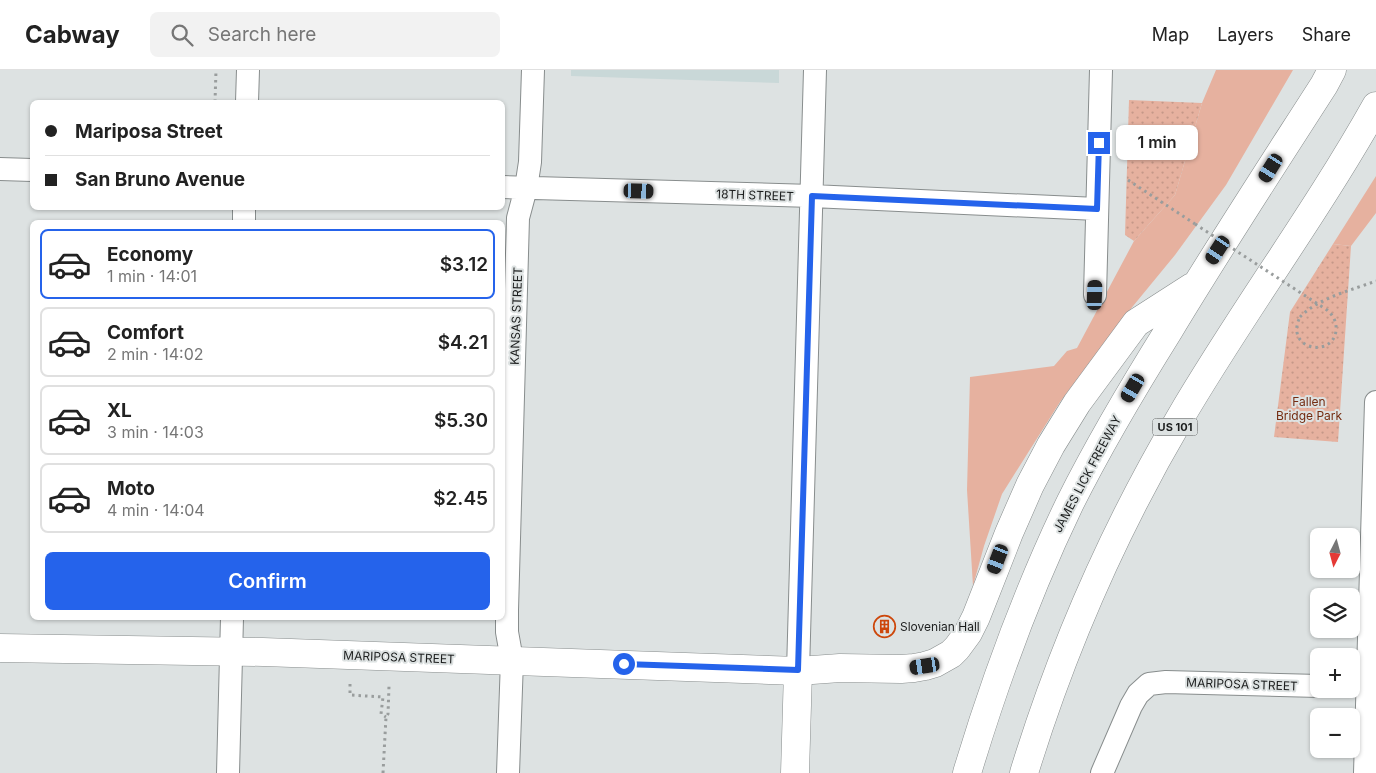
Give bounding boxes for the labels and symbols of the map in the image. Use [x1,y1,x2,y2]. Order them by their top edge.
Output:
callout: 1 min [1116,126,1199,160]
route end [1088,132,1110,154]
car [1256,151,1285,185]
car [623,183,654,199]
street label: 18TH STREET [716,186,794,204]
car [1203,233,1232,267]
street label: KANSAS STREET [507,267,525,365]
car [1086,280,1103,310]
car [1119,371,1146,405]
park label: Fallen Bridge Park [1276,394,1343,423]
street label: JAMES LICK FREEWAY [1050,413,1124,535]
road number: US 101 [1152,418,1198,436]
north arrow [1310,528,1360,578]
car [985,542,1010,576]
building icon: Slovenian Hall [872,614,896,638]
place label: Slovenian Hall [900,619,980,634]
street label: MARIPOSA STREET [343,648,455,666]
route start [613,653,635,675]
car [909,656,940,676]
street label: MARIPOSA STREET [1186,675,1298,693]

